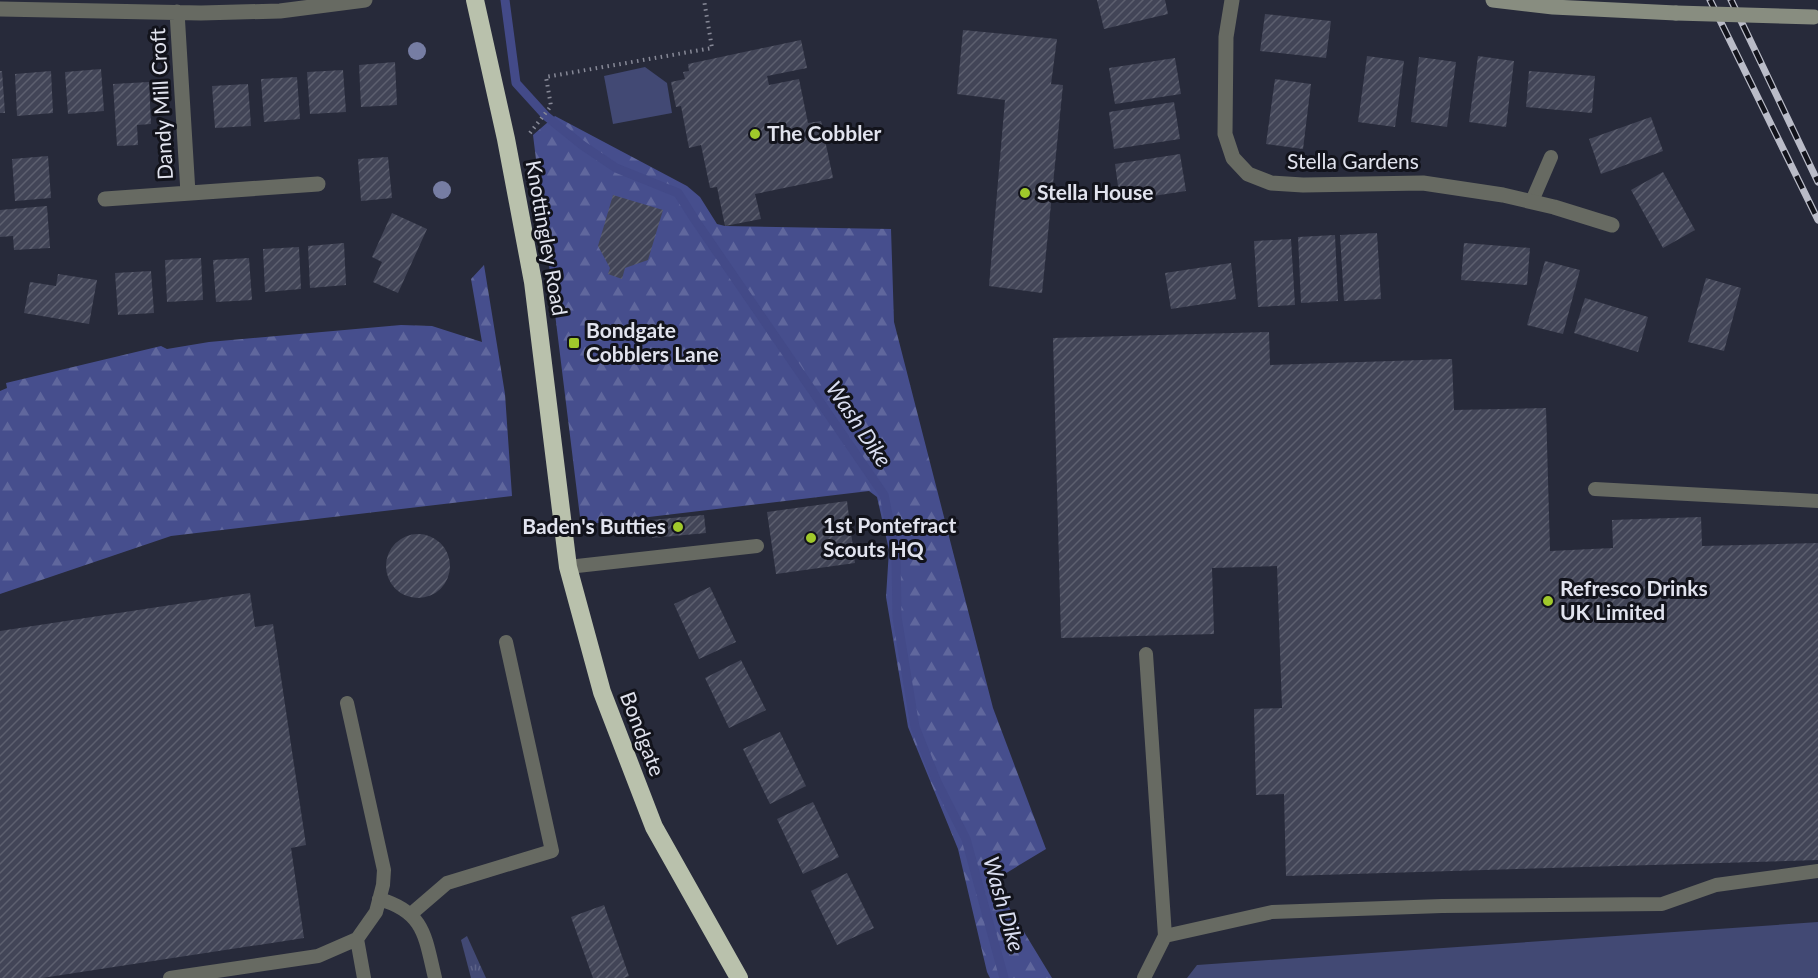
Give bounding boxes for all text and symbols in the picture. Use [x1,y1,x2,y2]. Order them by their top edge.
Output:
street label: Dandy Mill Croft [144,27,177,181]
place label: The Cobbler [767,120,882,145]
marker: The Cobbler [748,127,762,141]
street label: Stella Gardens [1287,148,1419,173]
street label: Knottingley Road [521,158,573,317]
place label: Stella House [1037,179,1153,204]
marker: Stella House [1018,186,1032,200]
place label: Bondgate Cobblers Lane [586,317,719,366]
marker: Bondgate Cobblers Lane [567,336,581,350]
water label: Wash Dike [821,376,898,472]
place label: 1st Pontefract Scouts HQ [823,512,956,561]
place label: Baden's Butties [522,513,666,538]
marker: Baden's Butties [671,520,685,534]
marker: 1st Pontefract Scouts HQ [804,531,818,545]
place label: Refresco Drinks UK Limited [1560,575,1708,624]
marker: Refresco Drinks UK Limited [1541,594,1555,608]
street label: Bondgate [616,688,671,779]
water label: Wash Dike [978,853,1031,954]

